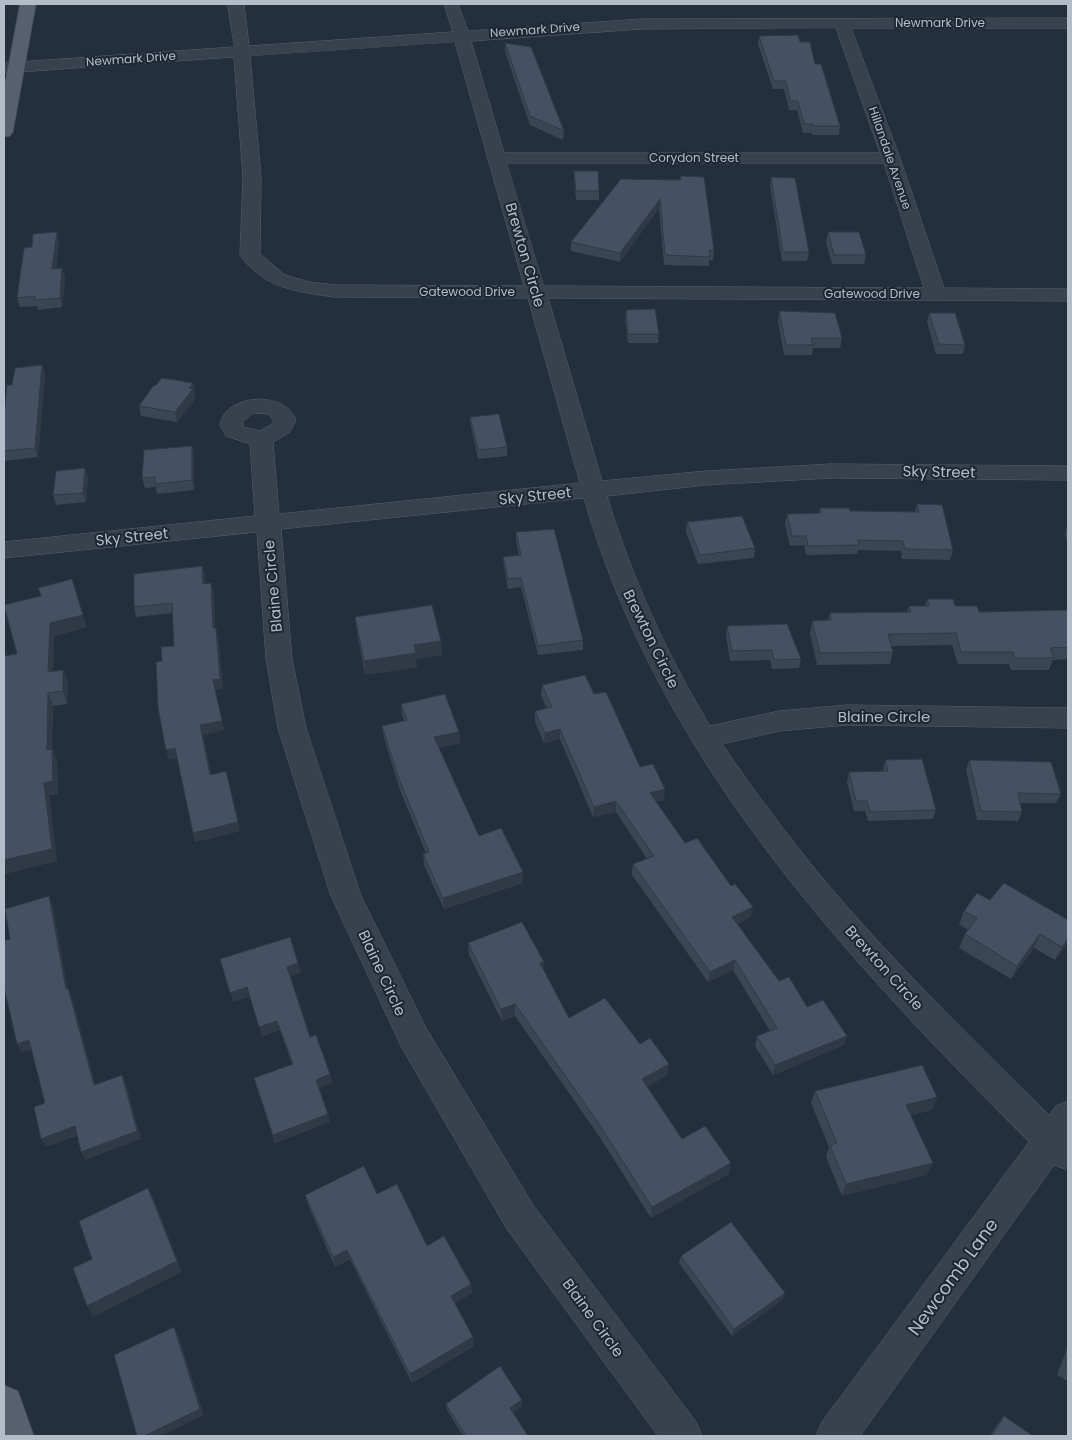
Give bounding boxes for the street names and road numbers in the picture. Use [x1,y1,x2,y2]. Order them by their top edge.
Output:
street label: Newmark Drive [895,14,985,31]
street label: Newmark Drive [489,18,581,41]
street label: Newmark Drive [85,47,177,70]
street label: Hillandale Avenue [865,104,916,212]
street label: Corydon Street [649,149,739,166]
street label: Brewton Circle [500,200,550,310]
street label: Gatewood Drive [419,283,515,300]
street label: Gatewood Drive [824,285,920,302]
street label: Sky Street [902,460,976,483]
street label: Sky Street [498,481,572,510]
street label: Sky Street [95,522,169,551]
street label: Blaine Circle [258,539,287,633]
street label: Brewton Circle [618,586,685,692]
street label: Blaine Circle [838,706,930,727]
street label: Brewton Circle [840,920,928,1015]
street label: Blaine Circle [353,926,412,1019]
street label: Newcomb Lane [902,1213,1004,1340]
street label: Blaine Circle [558,1274,629,1361]

